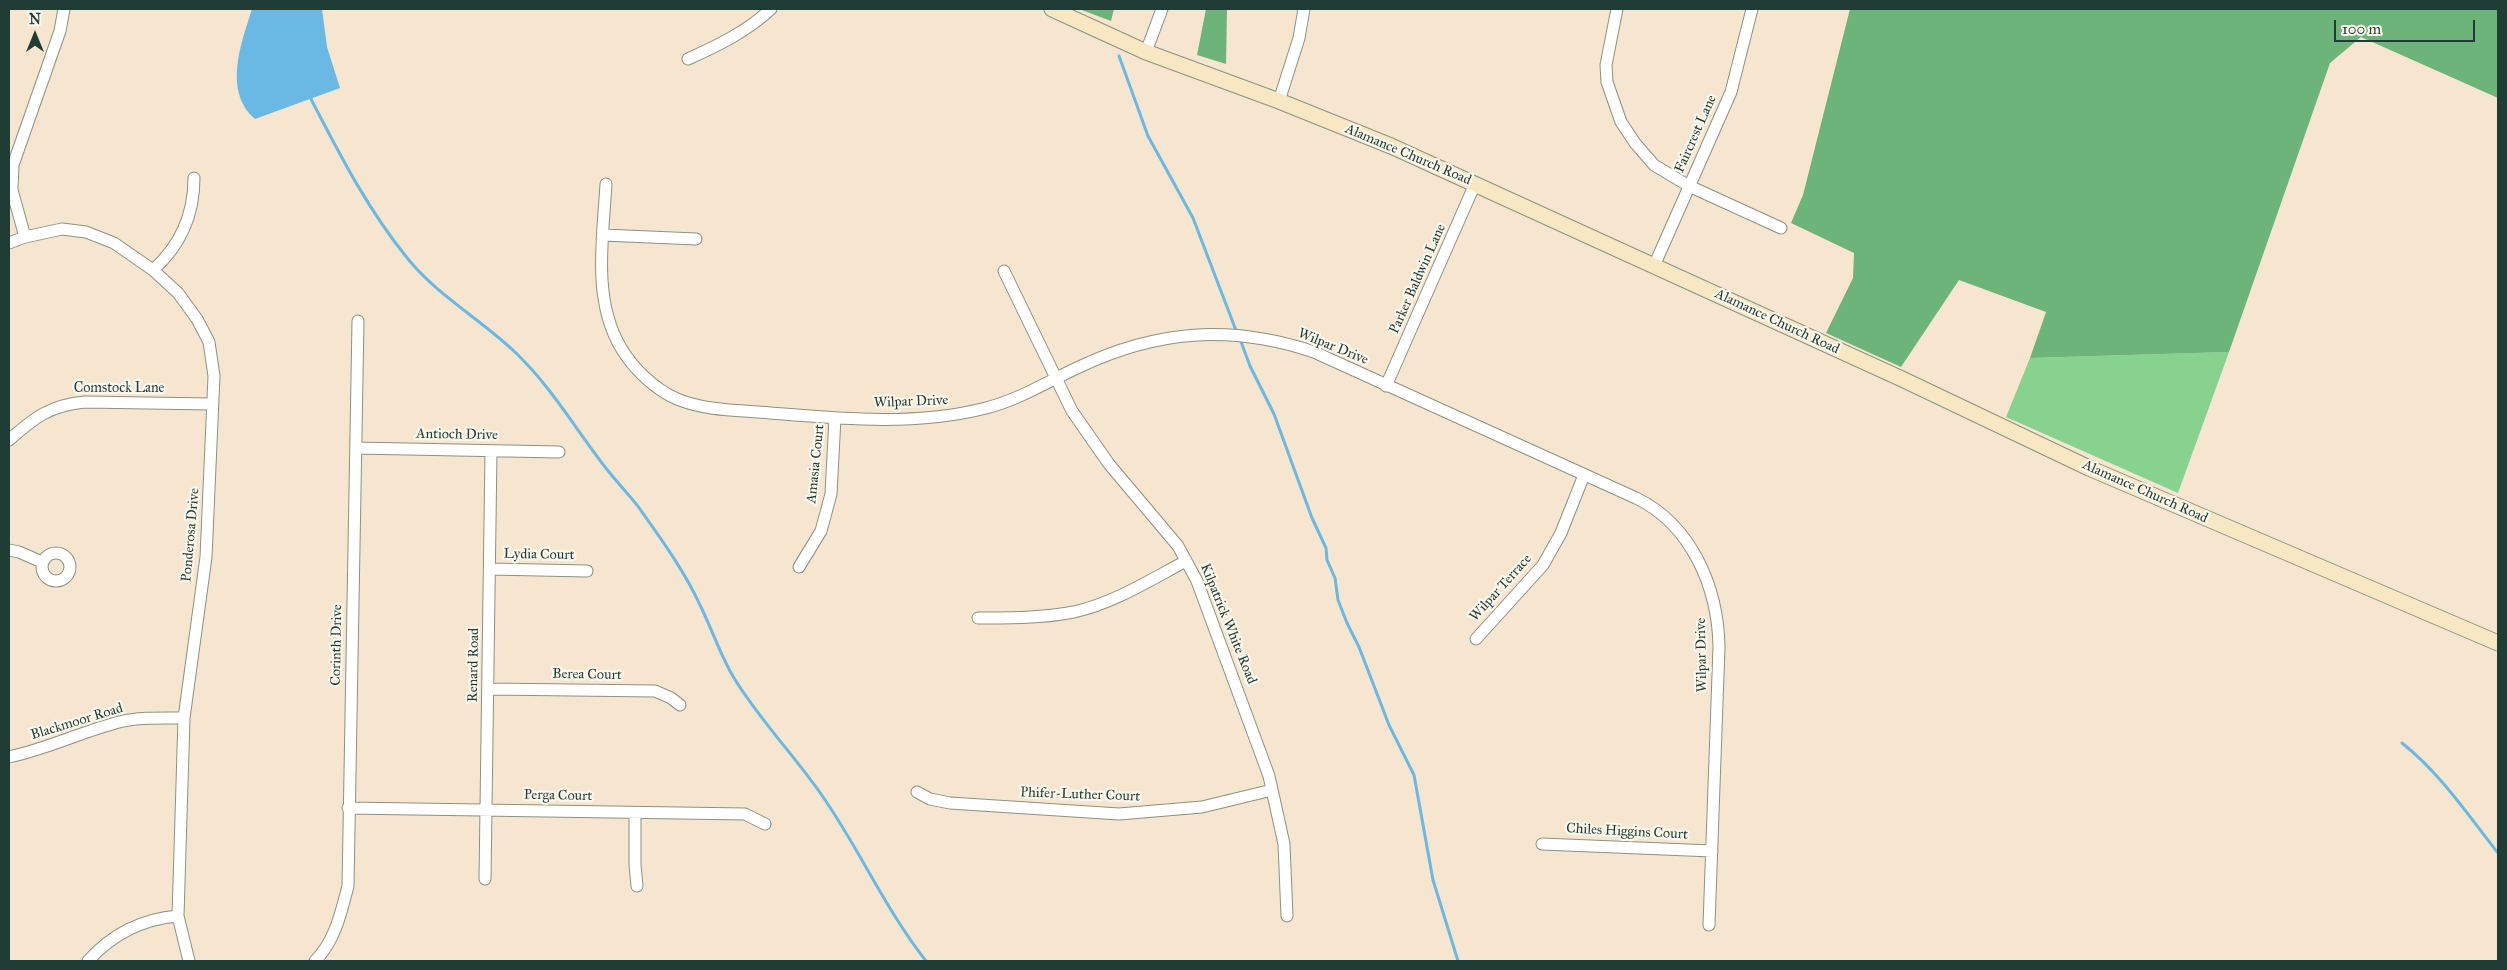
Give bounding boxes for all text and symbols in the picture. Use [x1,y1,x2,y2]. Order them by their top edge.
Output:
north arrow [10,10,60,60]
scale bar [2337,10,2478,42]
text: N [29,11,41,28]
text: 100 m [2342,20,2381,38]
street label: Faircrest Lane [1671,92,1721,176]
street label: Alamance Church Road [1342,121,1474,189]
street label: Parker Baldwin Lane [1386,221,1450,337]
street label: Alamance Church Road [1712,286,1842,358]
street label: Wilpar Drive [1295,325,1371,369]
street label: Comstock Lane [74,381,164,397]
street label: Wilpar Drive [873,392,949,412]
street label: Amasia Court [803,424,829,504]
street label: Antioch Drive [416,426,498,444]
street label: Alamance Church Road [2080,457,2210,527]
street label: Ponderosa Drive [179,487,203,583]
street label: Lydia Court [503,546,575,564]
street label: Wilpar Terrace [1466,551,1536,625]
street label: Kilpatrick White Road [1196,561,1260,687]
street label: Corinth Drive [328,604,346,686]
street label: Wilpar Drive [1693,618,1711,692]
street label: Renard Road [465,628,483,702]
street label: Berea Court [552,666,622,684]
street label: Blackmoor Road [29,700,125,744]
street label: Phifer-Luther Court [1020,785,1140,805]
street label: Perga Court [524,787,592,805]
street label: Chiles Higgins Court [1566,820,1688,844]

